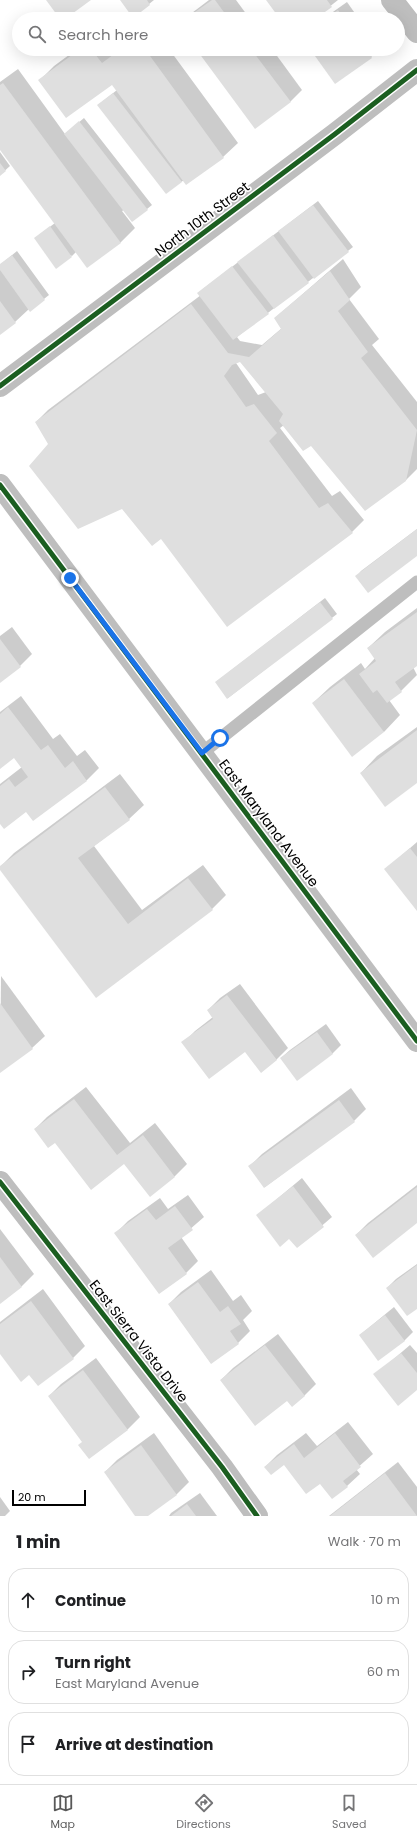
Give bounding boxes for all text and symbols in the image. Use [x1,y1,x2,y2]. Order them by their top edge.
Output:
search box [12,12,405,56]
icon: search [26,23,48,45]
text: Search here [58,24,148,45]
street label: North 10th Street [151,177,253,261]
route end [61,569,79,587]
route start [211,729,229,747]
street label: East Maryland Avenue [214,755,324,891]
street label: East Sierra Vista Drive [85,1276,193,1407]
scale bar [12,1488,86,1507]
text: 20 m [18,1489,46,1505]
text: 1 min [16,1530,60,1554]
text: Walk · 70 m [328,1532,401,1551]
icon: ahead [17,1589,39,1611]
text: Continue [55,1590,126,1611]
text: 10 m [371,1590,400,1609]
text: Turn right [55,1652,131,1673]
icon: right [17,1661,39,1683]
text: 60 m [367,1662,400,1681]
text: East Maryland Avenue [55,1674,199,1693]
icon: arrive [17,1733,39,1755]
text: Arrive at destination [55,1734,213,1755]
tab: Map [51,1792,75,1833]
tab: Directions [176,1792,231,1833]
tab: Saved [332,1792,366,1833]

